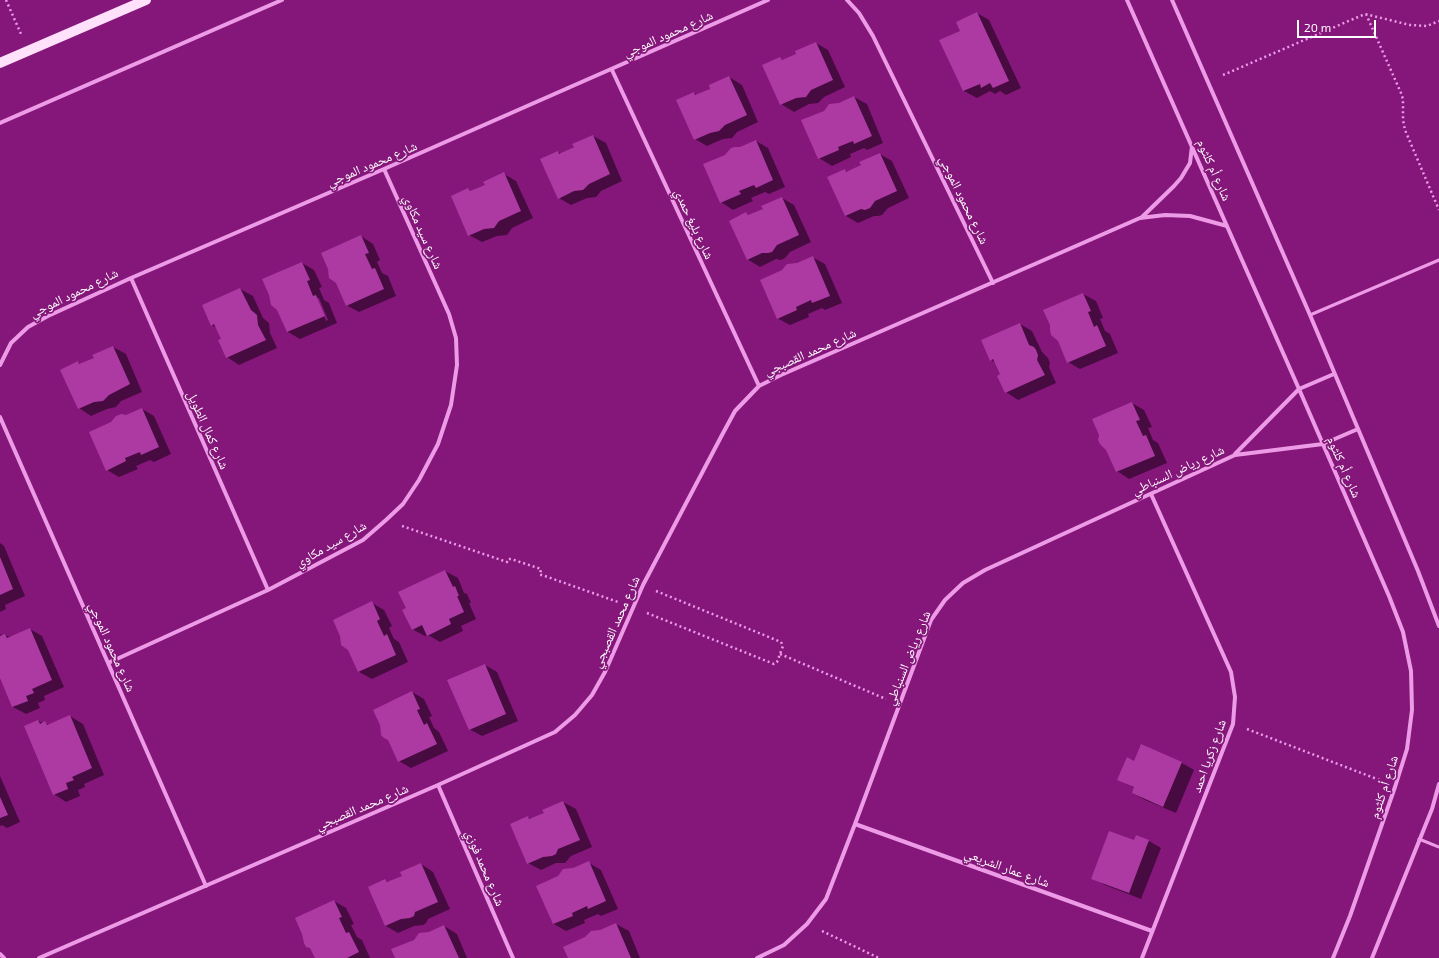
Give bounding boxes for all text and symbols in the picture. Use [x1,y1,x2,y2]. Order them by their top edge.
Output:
street label: شارع محمود الموجي [621,7,715,61]
scale bar [1299,12,1378,38]
text: 20 m [1304,20,1331,34]
street label: شارع أم كلثوم [1194,137,1234,203]
street label: شارع محمود الموجي [325,138,419,190]
street label: شارع محمود الموجي [936,153,992,247]
street label: شارع بليغ حمدي [671,186,717,262]
street label: شارع سيد مكاوي [400,193,446,271]
street label: شارع محمود الموجي [27,265,121,321]
street label: شارع محمد القصبجي [762,325,858,379]
street label: شارع كمال الطويل [184,388,232,472]
street label: شارع أم كلثوم [1324,434,1364,500]
street label: شارع رياض السنباطي [1129,442,1227,498]
street label: شارع سيد مكاوي [293,517,369,571]
street label: شارع محمد القصبجي [589,574,643,670]
street label: شارع محمود الموجي [85,600,139,694]
street label: شارع رياض السنباطي [882,609,934,707]
street label: شارع زكريا احمد [1189,717,1229,795]
street label: شارع أم كلثوم [1366,753,1402,821]
street label: شارع محمد القصبجي [313,780,411,834]
street label: شارع محمد فوزي [462,828,508,908]
street label: شارع عمار الشريعي [962,845,1052,891]

